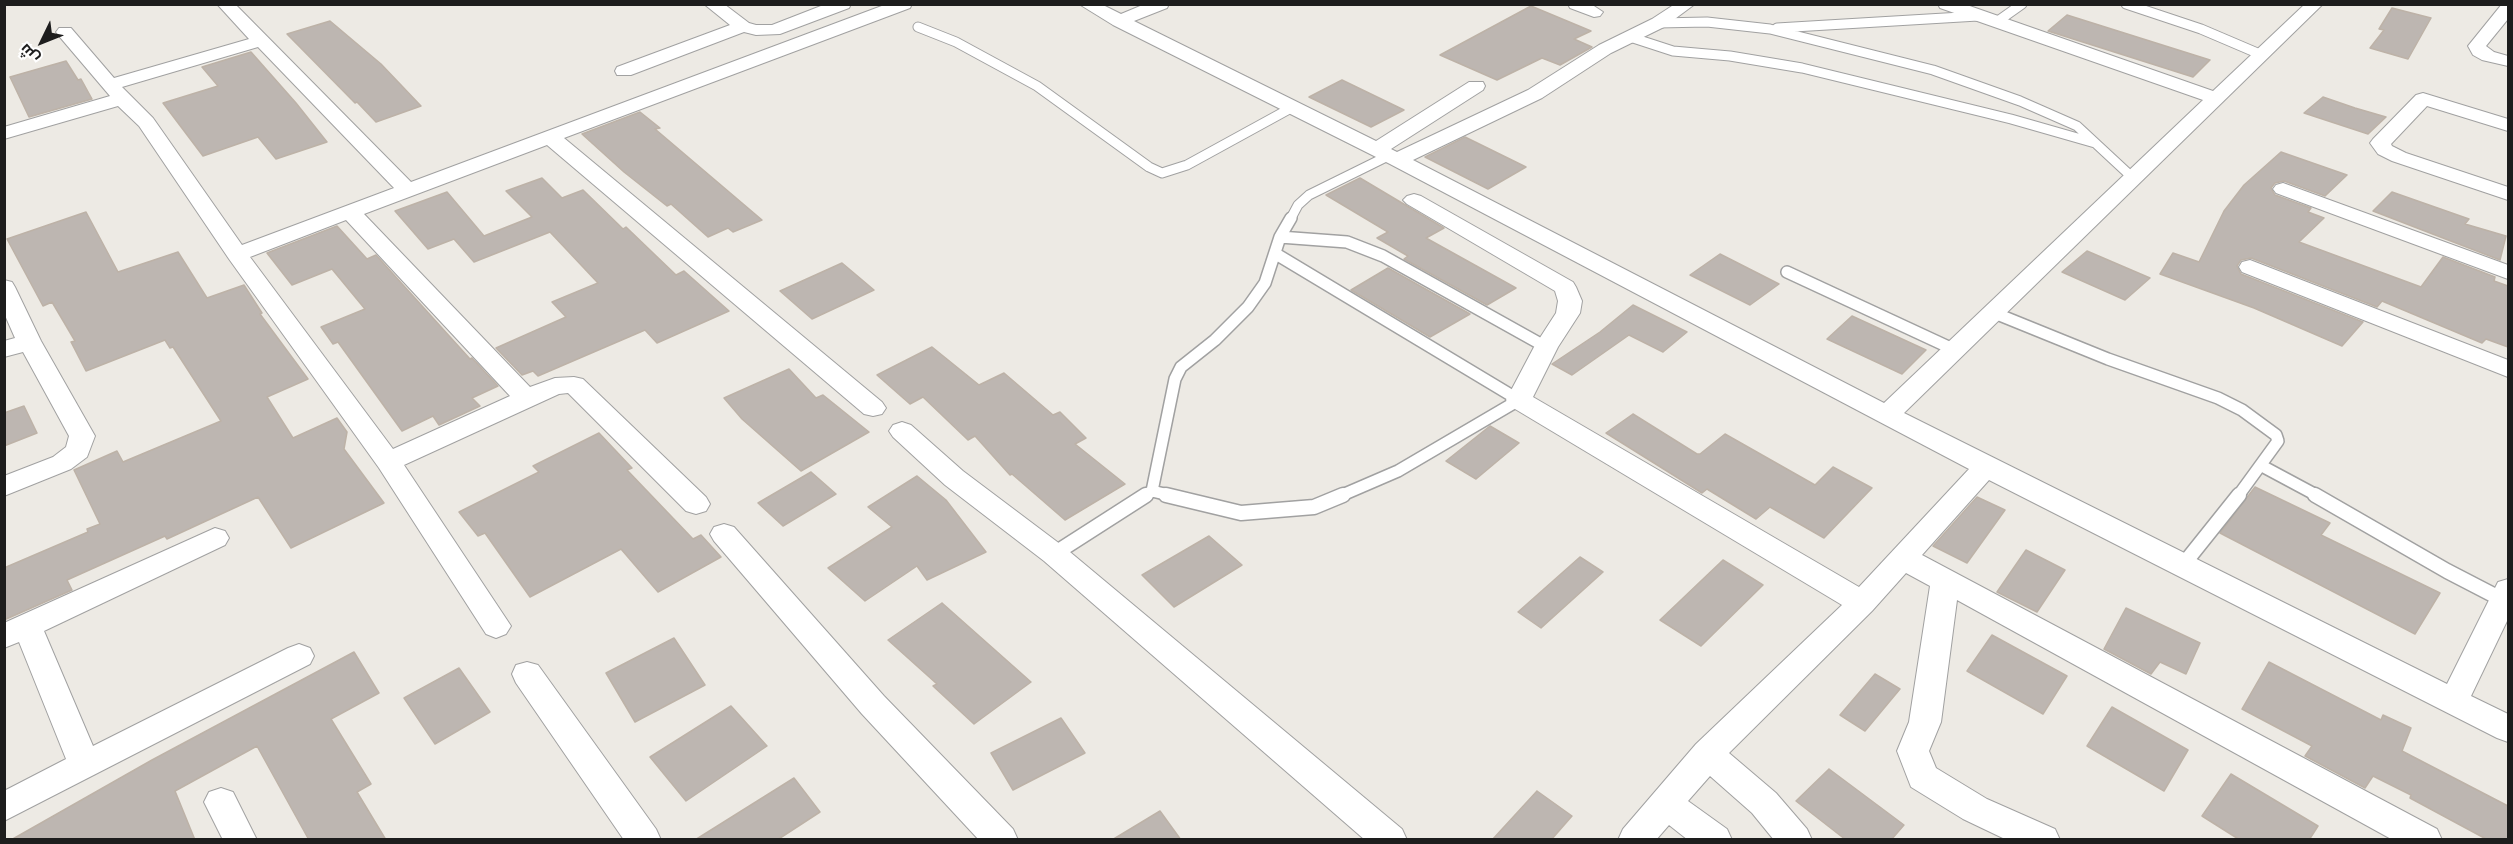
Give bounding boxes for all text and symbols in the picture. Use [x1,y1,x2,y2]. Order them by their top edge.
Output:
north arrow [12,12,72,72]
text: ش [14,39,44,69]

